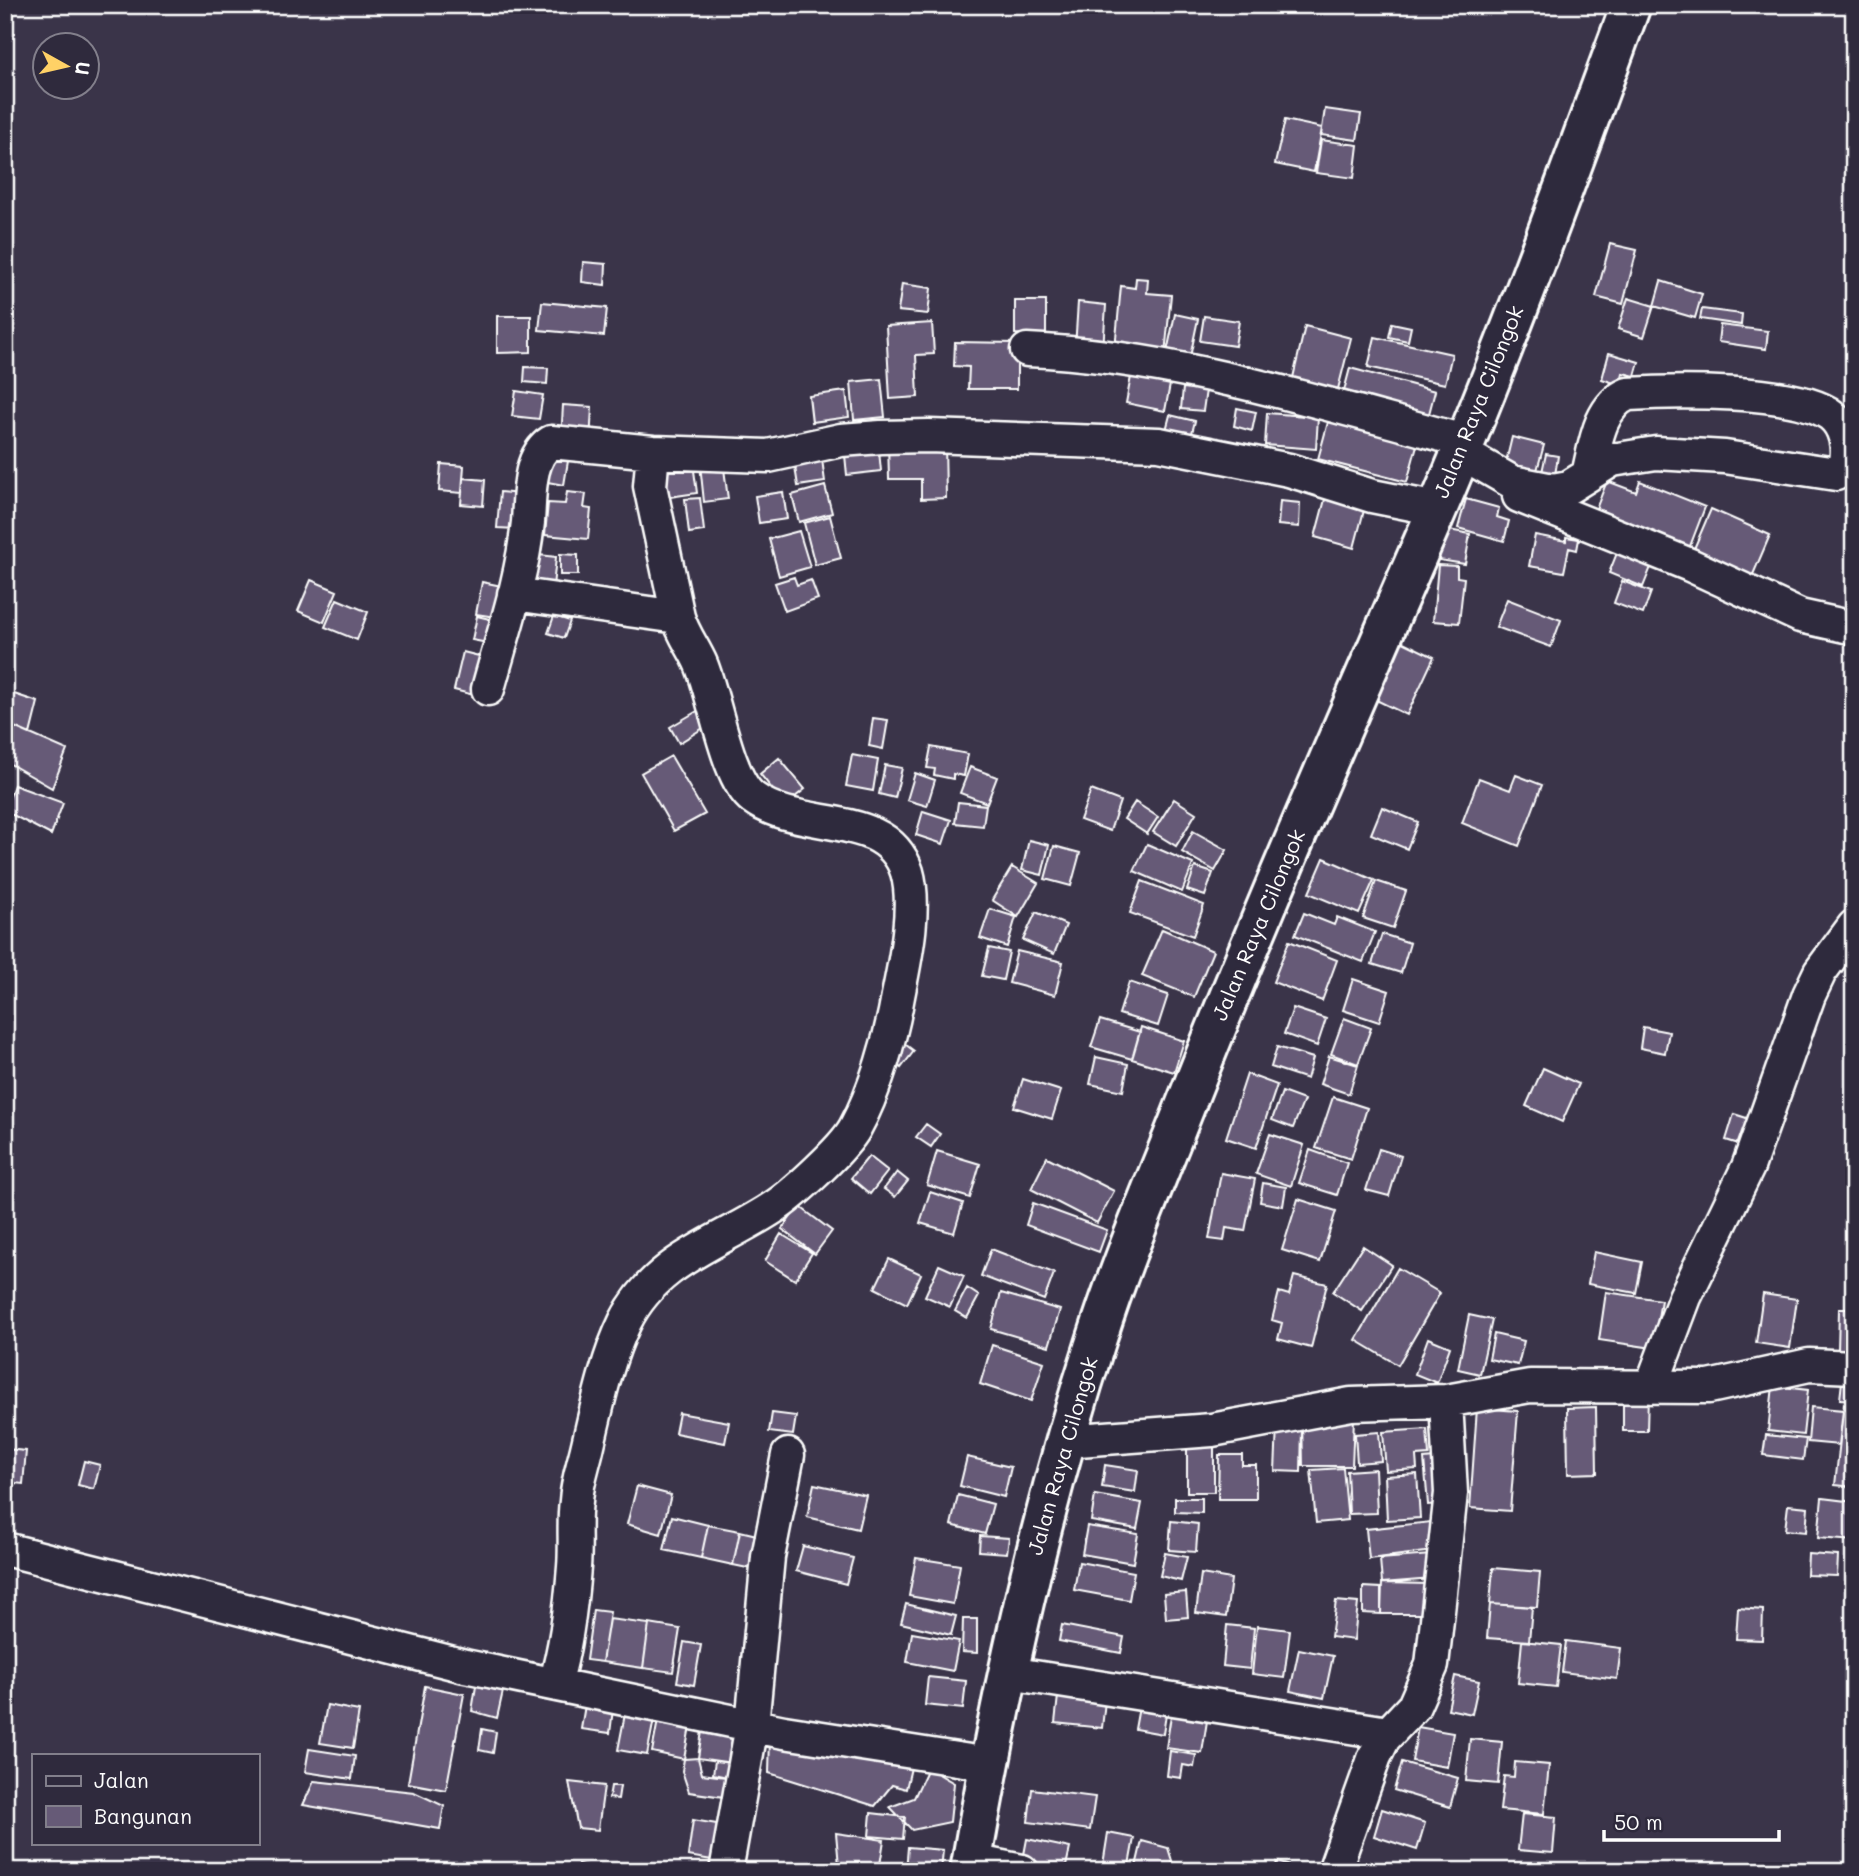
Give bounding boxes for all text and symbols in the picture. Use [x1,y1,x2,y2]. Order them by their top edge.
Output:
north arrow [32,32,102,102]
text: U [70,60,97,77]
street label: Jalan Raya Cilongok [1427,301,1529,502]
street label: Jalan Raya Cilongok [1205,825,1310,1024]
street label: Jalan Raya Cilongok [1020,1353,1103,1558]
legend [32,1754,259,1844]
text: Jalan [94,1766,149,1793]
scale bar [1604,1799,1778,1843]
text: Bangunan [94,1802,192,1829]
text: 50 m [1614,1808,1663,1835]

